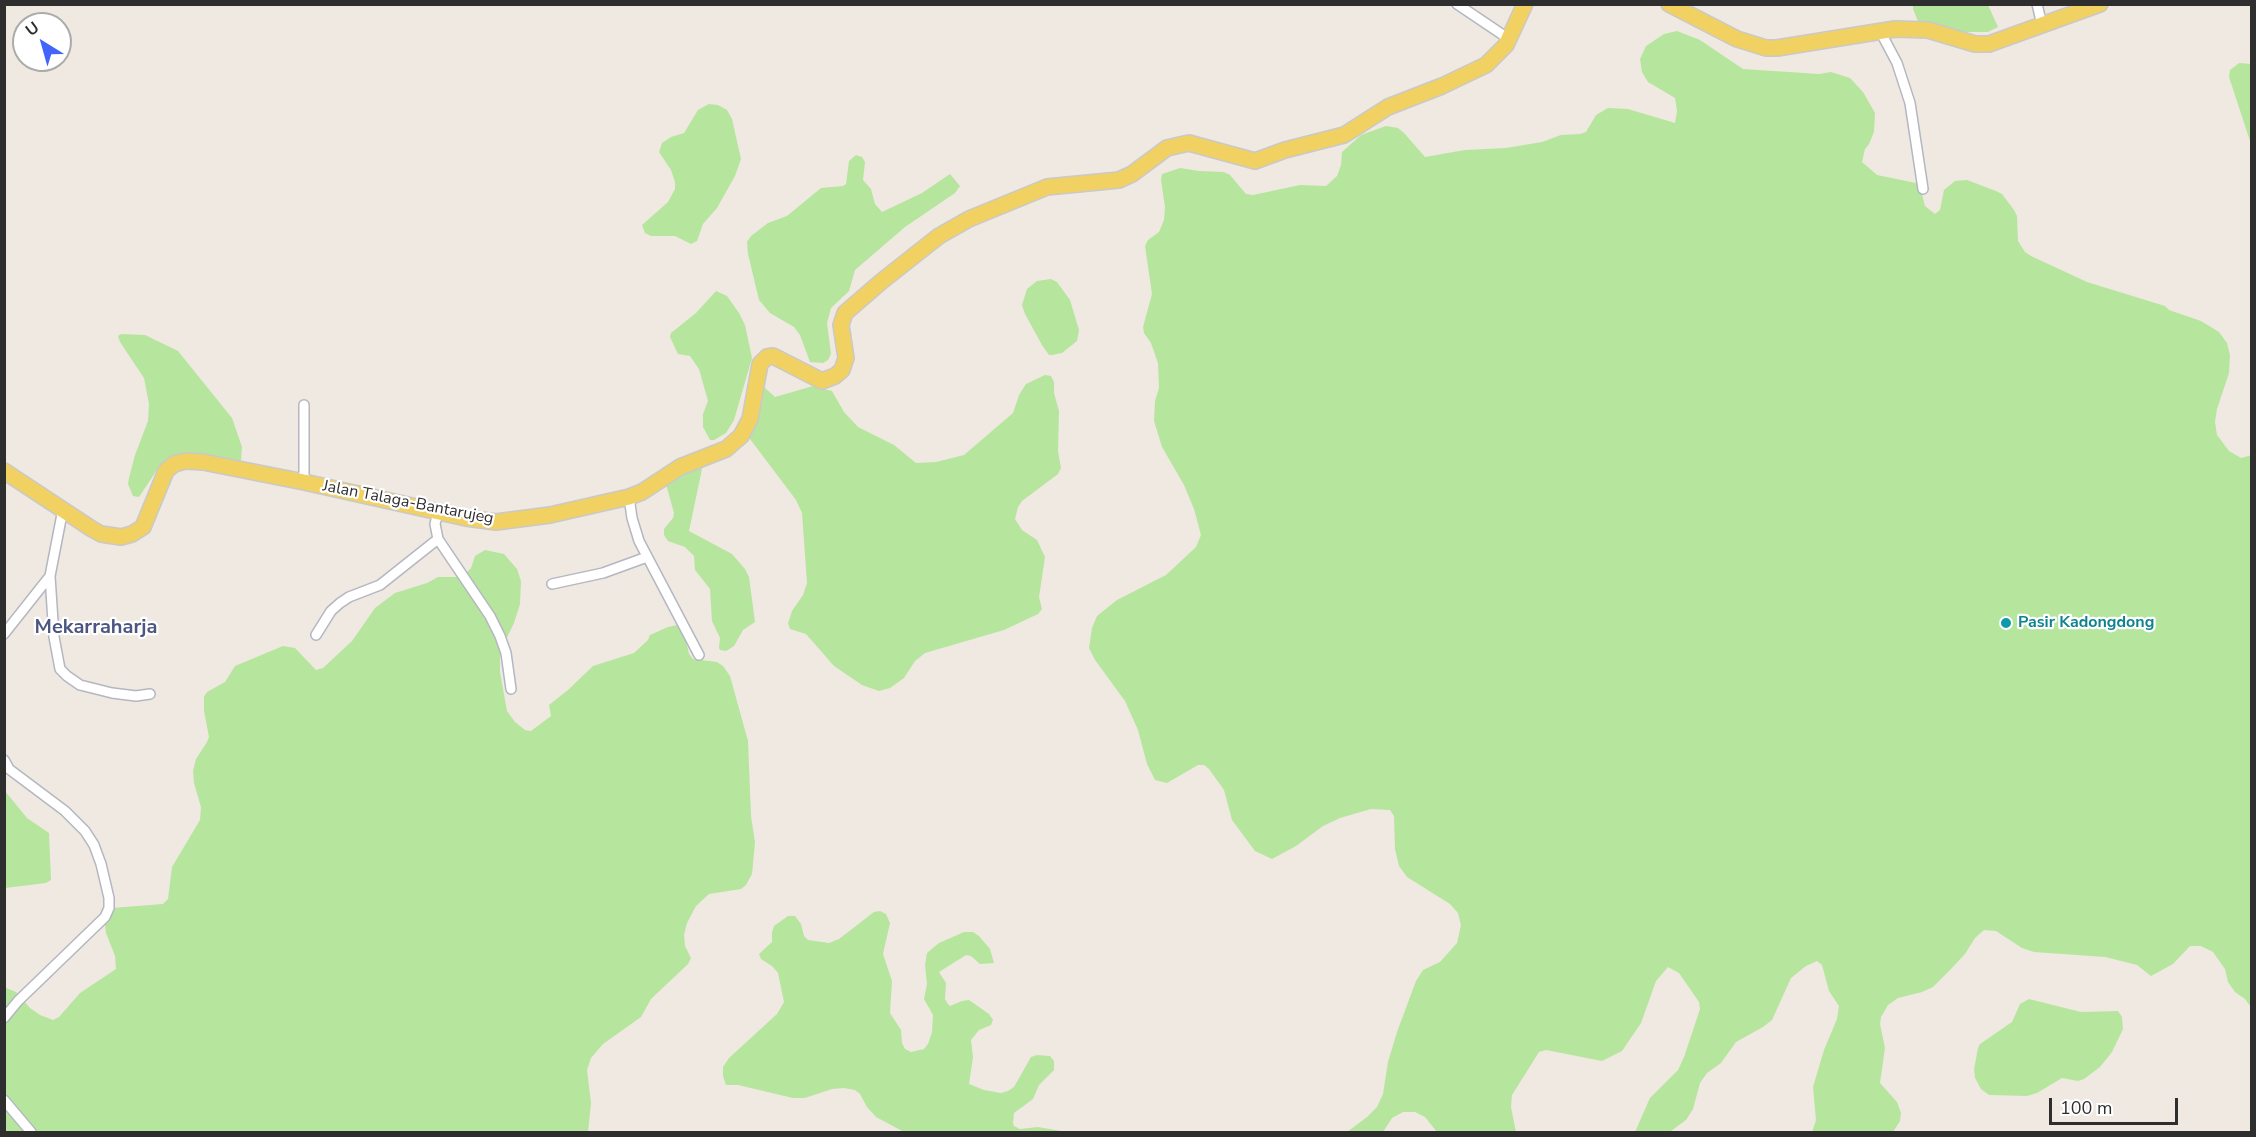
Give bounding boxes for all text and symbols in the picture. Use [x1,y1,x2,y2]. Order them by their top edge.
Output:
north arrow [12,12,72,72]
text: U [21,17,44,42]
street label: Jalan Talaga-Bantarujeg [321,477,495,529]
place label: Pasir Kadongdong [2018,613,2154,633]
district label: Mekarraharja [35,616,157,640]
marker: Pasir Kadongdong [1999,616,2013,630]
scale bar [2052,1086,2181,1124]
text: 100 m [2060,1096,2112,1120]

